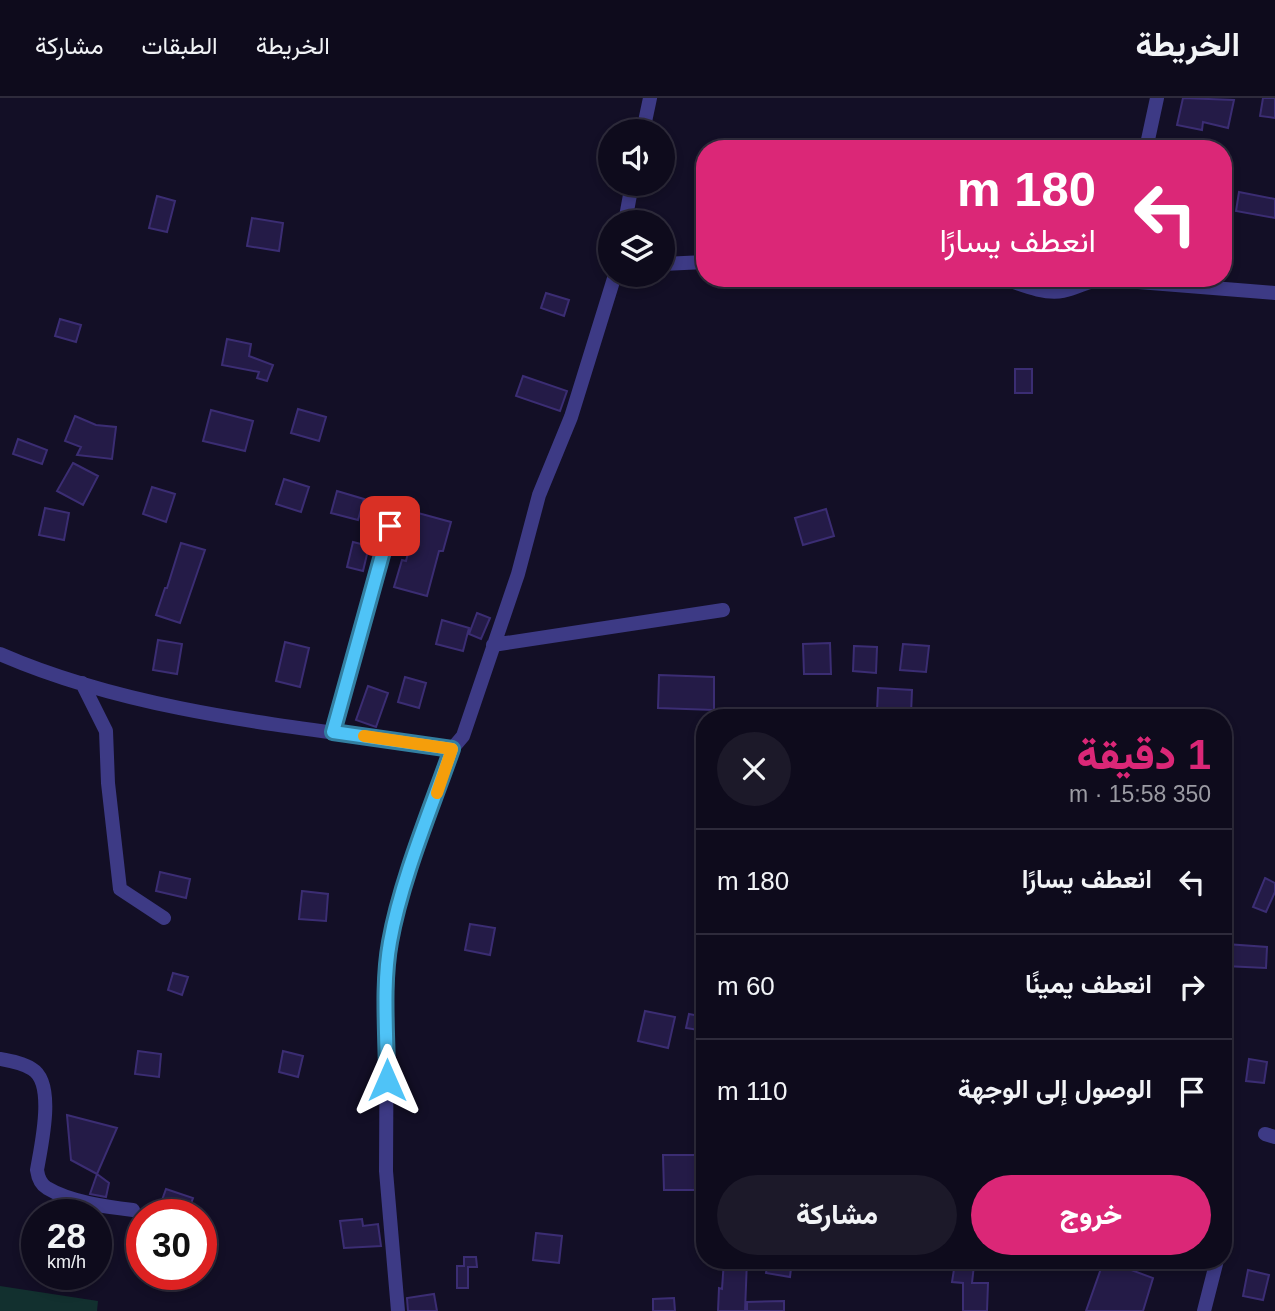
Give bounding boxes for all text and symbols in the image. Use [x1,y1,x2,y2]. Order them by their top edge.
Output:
text: الخريطة [1136,26,1240,63]
text: مشاركة [35,32,103,59]
text: الطبقات [141,32,218,59]
text: الخريطة [256,32,330,59]
map controls [598,119,675,287]
button: sound [598,119,675,196]
text: 180 m [957,162,1096,216]
icon: left [1120,168,1211,259]
button: layers [598,210,675,287]
text: انعطف يسارًا [939,223,1096,259]
pin [360,496,420,556]
icon: arrive [371,507,409,545]
text: 1 دقيقة [1077,731,1211,778]
button: close [717,732,791,806]
text: 350 m · 15:58 [1069,781,1211,807]
icon: left [1173,863,1211,901]
text: انعطف يسارًا [1022,864,1152,894]
text: 180 m [717,866,789,896]
icon: right [1173,968,1211,1006]
text: انعطف يمينًا [1025,969,1152,999]
text: 60 m [717,971,775,1001]
position arrow [350,1043,424,1117]
icon: arrive [1173,1073,1211,1111]
text: الوصول إلى الوجهة [958,1074,1152,1104]
text: 110 m [717,1076,787,1106]
button: مشاركة [717,1175,957,1255]
button: خروج [971,1175,1211,1255]
speed limit sign: 30 [126,1199,217,1290]
text: 28 [47,1216,86,1255]
text: km/h [47,1252,86,1272]

